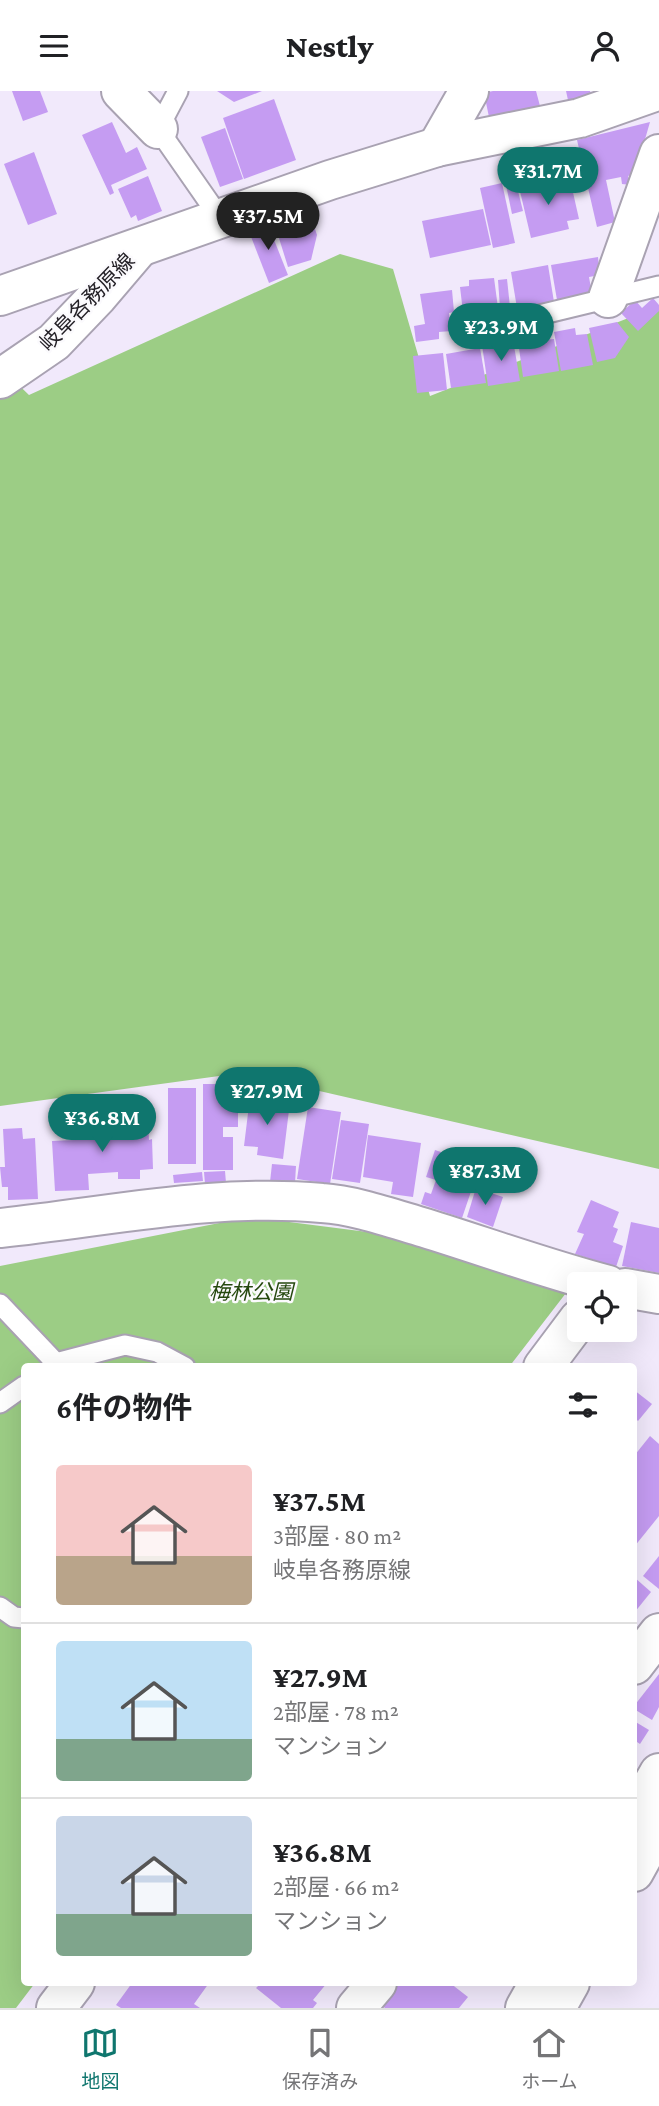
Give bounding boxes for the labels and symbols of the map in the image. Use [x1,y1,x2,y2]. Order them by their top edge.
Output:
pin: ¥31.7M [491,148,605,207]
pin: ¥37.5M [211,193,325,252]
street label: 岐阜各務原線 [35,248,139,356]
pin: ¥23.9M [444,303,558,363]
pin: ¥27.9M [210,1067,324,1127]
pin: ¥36.8M [45,1095,159,1154]
pin: ¥87.3M [428,1147,542,1207]
park label: 梅林公園 [209,1280,296,1304]

